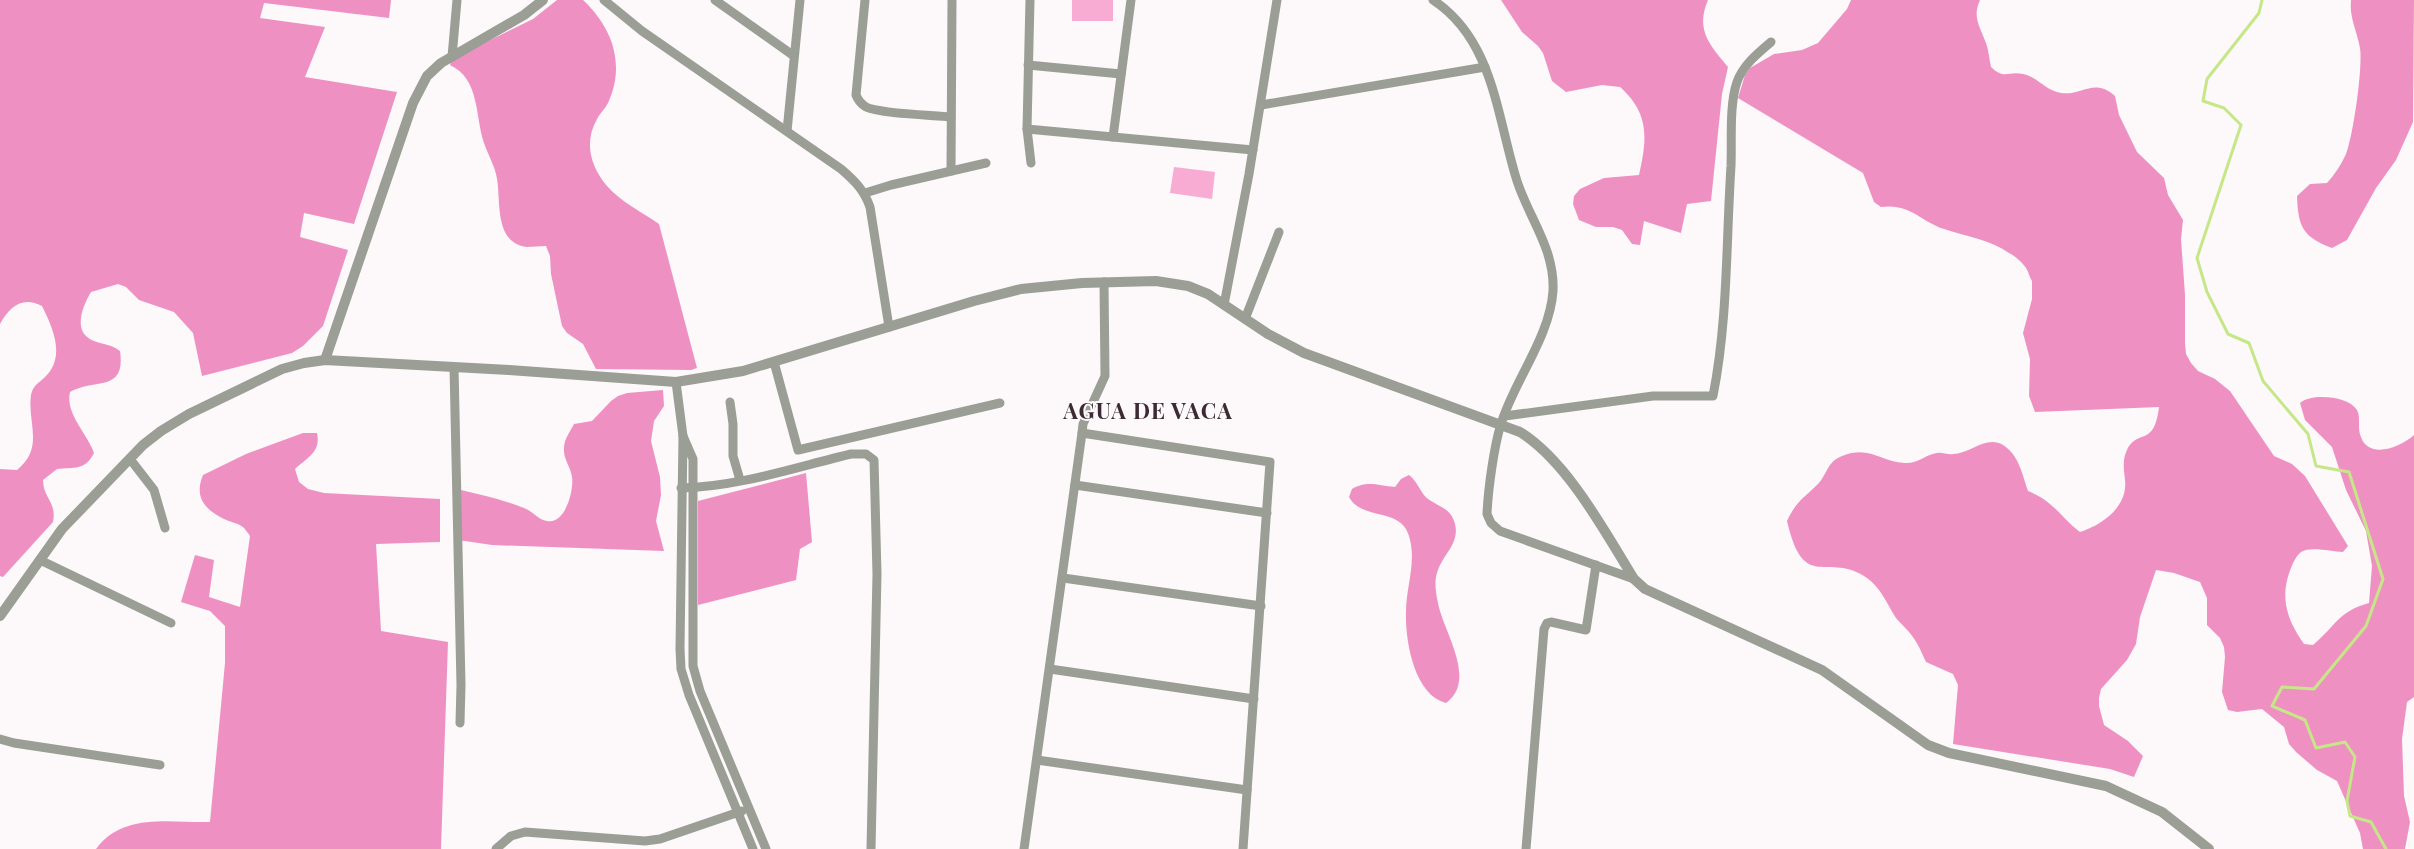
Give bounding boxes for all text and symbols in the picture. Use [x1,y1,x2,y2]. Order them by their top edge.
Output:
district label: AGUA DE VACA [1062,395,1233,425]

